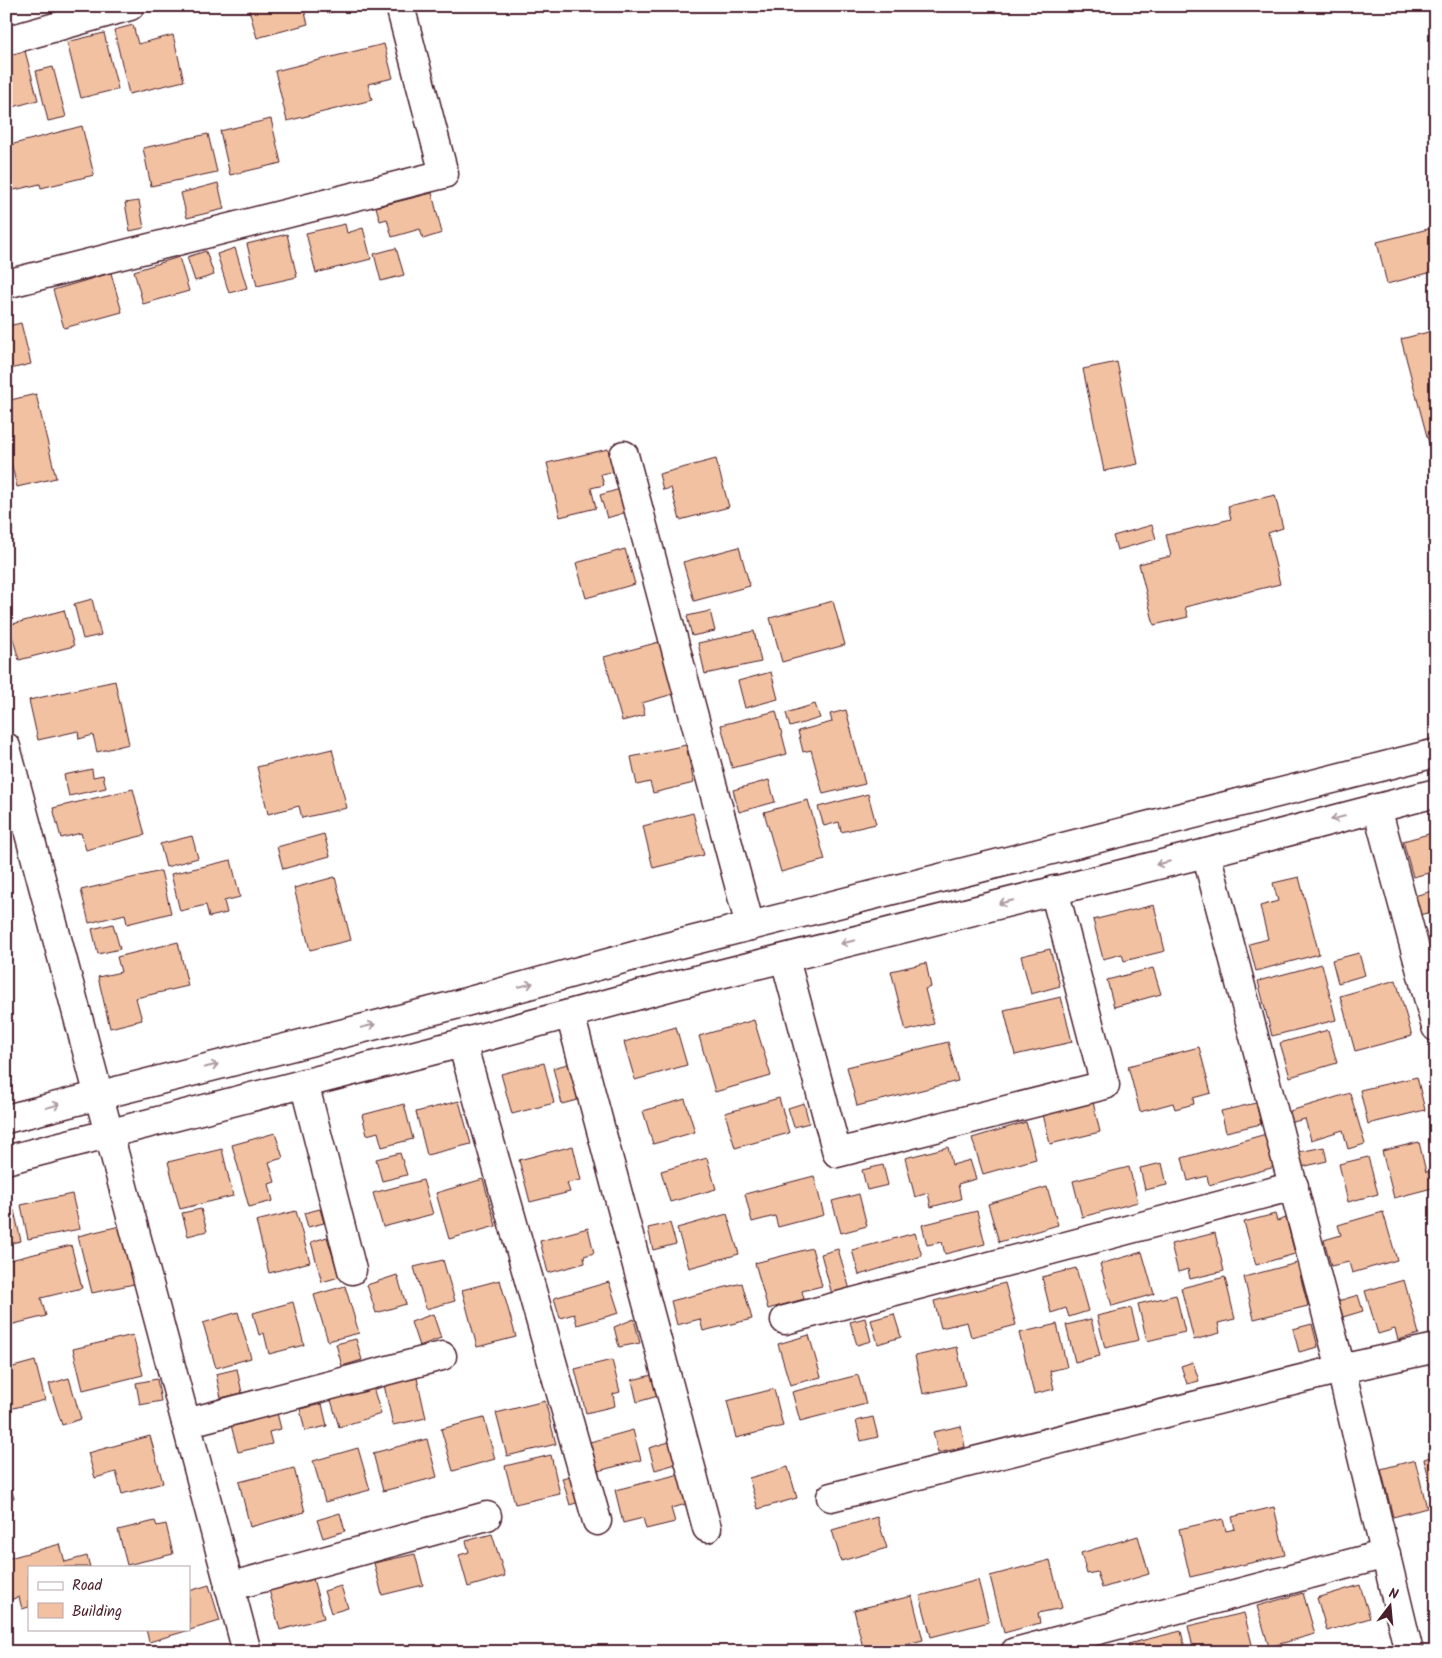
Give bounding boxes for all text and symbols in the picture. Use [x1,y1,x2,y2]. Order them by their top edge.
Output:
one-way arrow [1330,814,1346,823]
one-way arrow [1156,859,1172,868]
one-way arrow [998,898,1014,907]
one-way arrow [841,938,857,948]
one-way arrow [517,980,533,990]
one-way arrow [360,1021,376,1031]
one-way arrow [202,1061,218,1070]
one-way arrow [45,1101,61,1111]
legend [28,1566,190,1630]
text: Road [72,1574,103,1598]
north arrow [1364,1580,1414,1630]
text: N [1386,1583,1401,1606]
text: Building [72,1600,122,1624]

